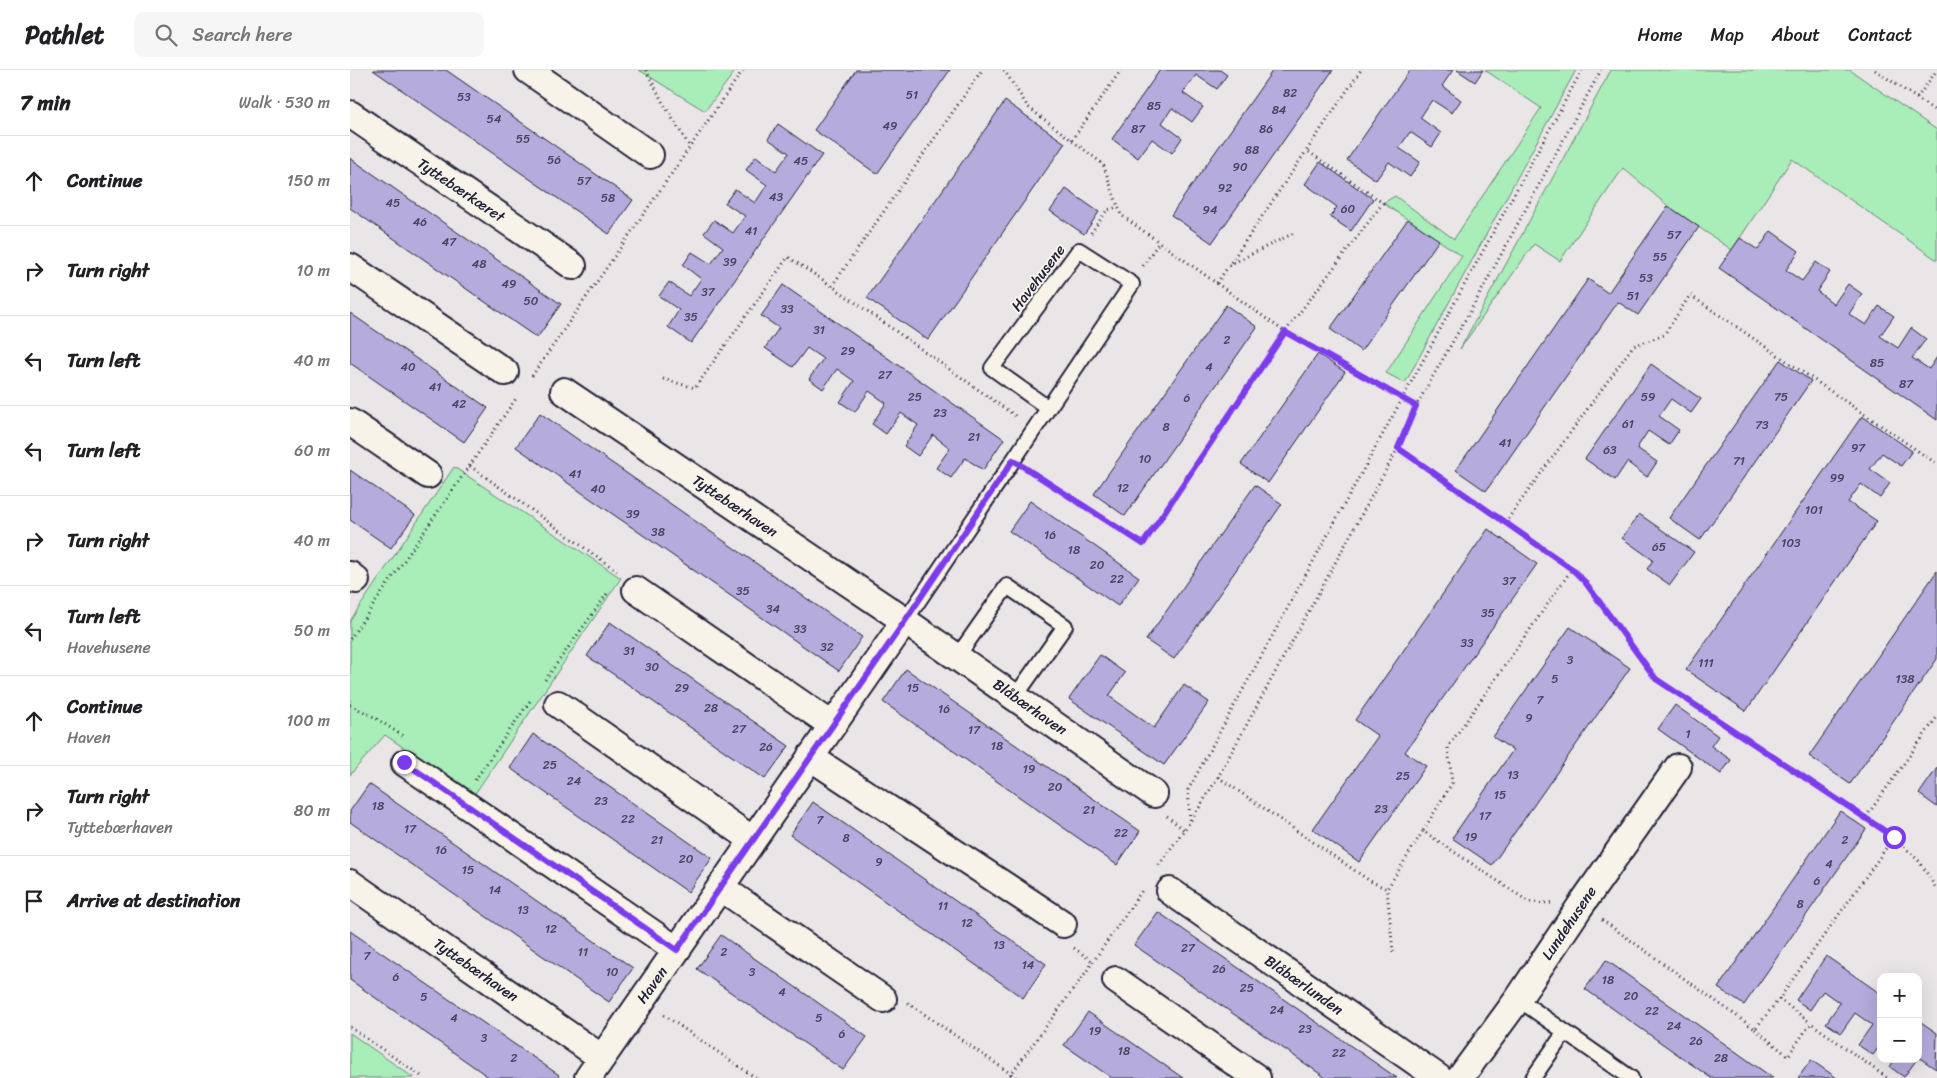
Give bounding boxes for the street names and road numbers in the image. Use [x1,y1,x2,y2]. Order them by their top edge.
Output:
street label: Tyttebærkæret [412,151,511,230]
street label: Havehusene [1004,239,1072,317]
street label: Tyttebærhaven [687,468,783,544]
street label: Blåbærhaven [987,672,1073,742]
street label: Lundehusene [1534,880,1604,965]
street label: Tyttebærhaven [428,931,524,1009]
street label: Blåbærlunden [1259,948,1349,1022]
street label: Haven [630,961,674,1009]

